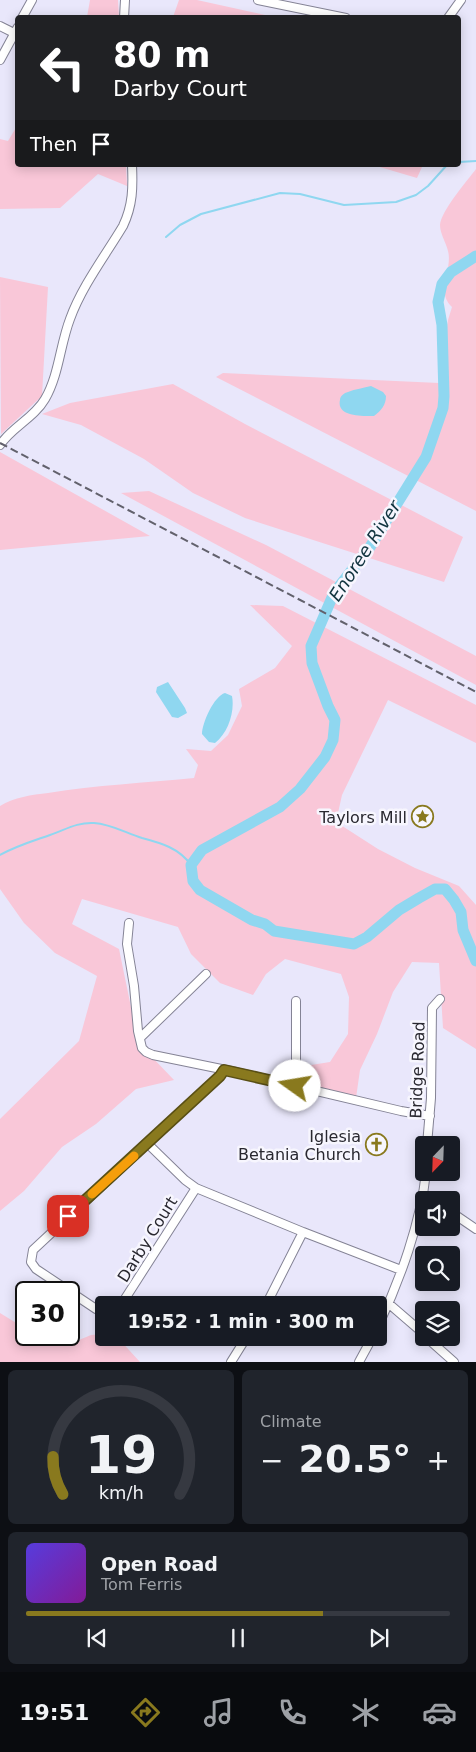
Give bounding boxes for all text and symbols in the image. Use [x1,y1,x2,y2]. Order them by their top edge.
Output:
icon: left [30,35,95,100]
text: 80 m [113,35,210,75]
text: Darby Court [113,76,247,101]
icon: arrive [87,130,115,158]
text: Then [30,133,77,155]
water label: Enoree River [324,495,406,605]
place icon: Taylors Mill [411,805,435,829]
place label: Taylors Mill [318,808,407,827]
street label: Bridge Road [406,1021,429,1119]
position arrow [268,1059,320,1111]
place label: Iglesia Betania Church [238,1127,361,1164]
church icon: Iglesia Betania Church [365,1133,389,1157]
north arrow [415,1136,460,1181]
map controls [415,1136,460,1346]
button: sound [415,1191,460,1236]
street label: Darby Court [114,1193,181,1286]
pin [47,1195,89,1237]
icon: arrive [54,1202,82,1230]
button: search [415,1246,460,1291]
speed limit sign: 30 [15,1281,80,1346]
button: layers [415,1301,460,1346]
text: 19:52 · 1 min · 300 m [127,1310,355,1332]
text: Climate [260,1412,322,1431]
text: 19 [85,1425,157,1485]
text: 20.5° [299,1437,411,1481]
text: − [260,1444,283,1477]
text: + [427,1444,450,1477]
text: km/h [98,1482,144,1503]
text: Open Road [101,1553,218,1575]
text: Tom Ferris [101,1575,182,1594]
icon: previous [83,1624,111,1652]
icon: pause [224,1624,252,1652]
icon: next [365,1624,393,1652]
icon: directions [128,1695,163,1730]
icon: music [201,1695,236,1730]
icon: phone [275,1695,310,1730]
icon: climate [348,1695,383,1730]
icon: car [422,1695,457,1730]
text: 19:51 [19,1700,89,1725]

